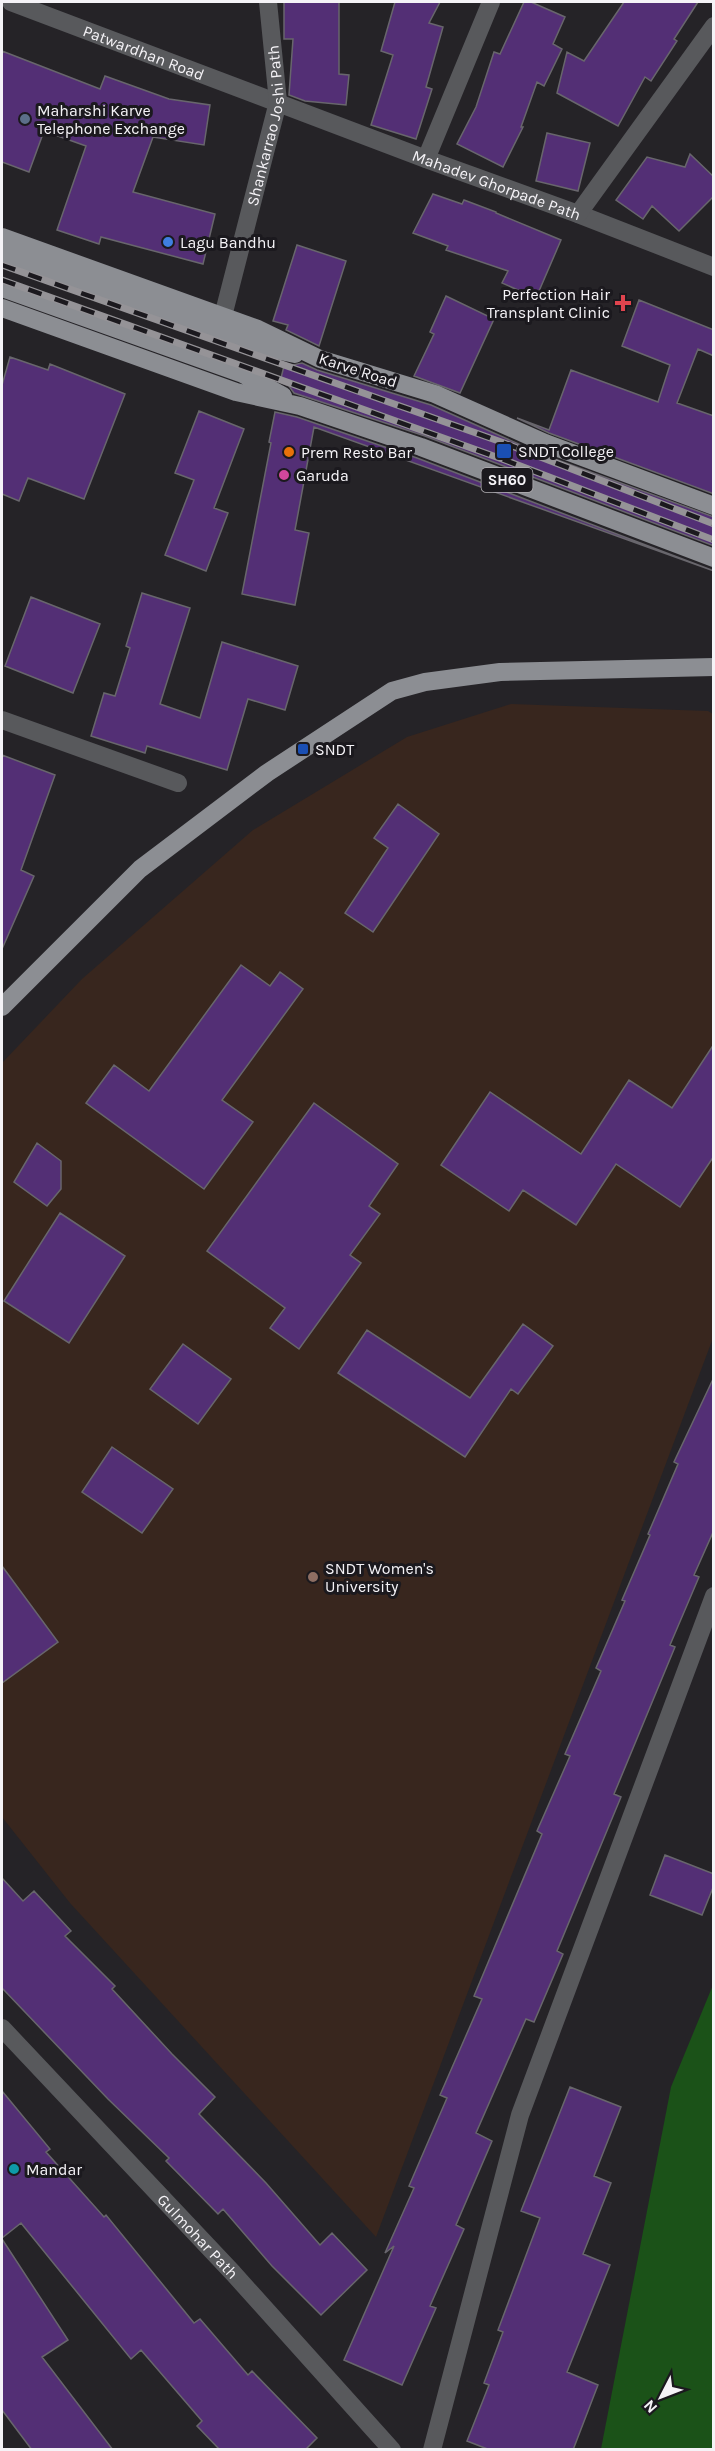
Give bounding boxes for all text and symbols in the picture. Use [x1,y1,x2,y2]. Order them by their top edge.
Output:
street label: Patwardhan Road [81,21,207,84]
street label: Shankarrao Joshi Path [242,44,288,208]
place label: Maharshi Karve Telephone Exchange [37,101,185,138]
marker: Maharshi Karve Telephone Exchange [18,112,32,126]
street label: Mahadev Ghorpade Path [410,145,584,224]
place label: Lagu Bandhu [180,233,276,252]
marker: Lagu Bandhu [161,235,175,249]
place label: Perfection Hair Transplant Clinic [487,285,610,322]
marker: Perfection Hair Transplant Clinic [614,294,632,312]
street label: Karve Road [316,348,400,392]
marker: SNDT College [495,442,513,460]
place label: SNDT College [518,442,614,461]
place label: Prem Resto Bar [301,443,412,462]
marker: Prem Resto Bar [282,445,296,459]
place label: Garuda [296,466,349,485]
marker: Garuda [277,468,291,482]
road number: SH60 [482,468,532,492]
place label: SNDT [315,740,354,759]
marker: SNDT [296,742,310,756]
place label: SNDT Women's University [325,1559,434,1596]
marker: SNDT Women's University [306,1570,320,1584]
place label: Mandar [26,2160,82,2179]
marker: Mandar [7,2162,21,2176]
street label: Gulmohar Path [154,2190,243,2283]
north arrow [631,2367,691,2427]
text: N [639,2396,661,2417]

